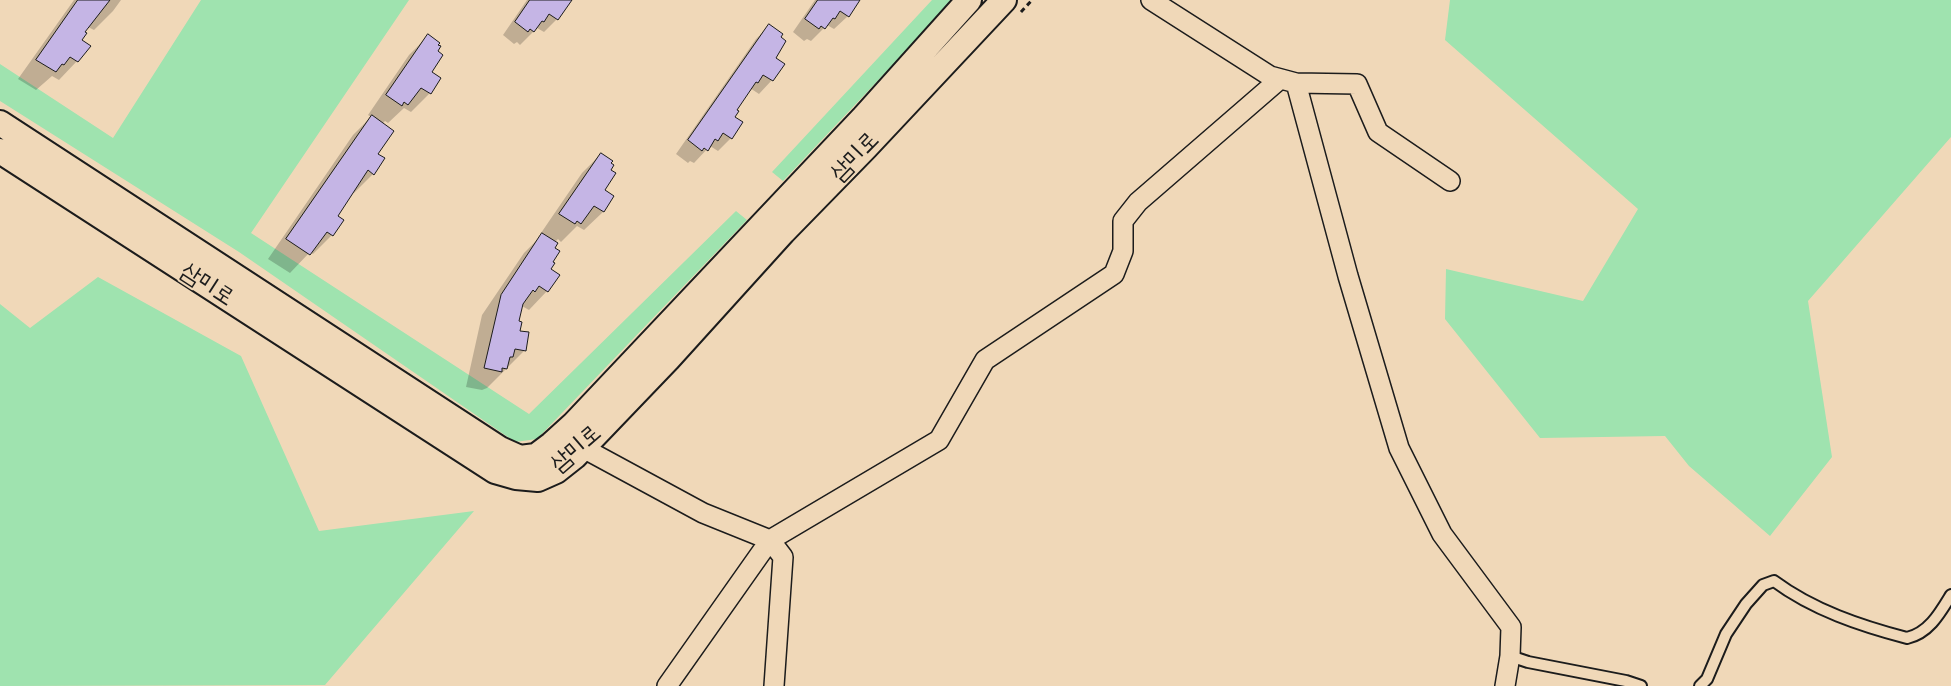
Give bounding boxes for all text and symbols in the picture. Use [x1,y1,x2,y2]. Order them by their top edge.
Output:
street label: 삼미로 [825,126,885,188]
street label: 삼미로 [175,257,239,313]
street label: 삼미로 [545,419,607,479]

